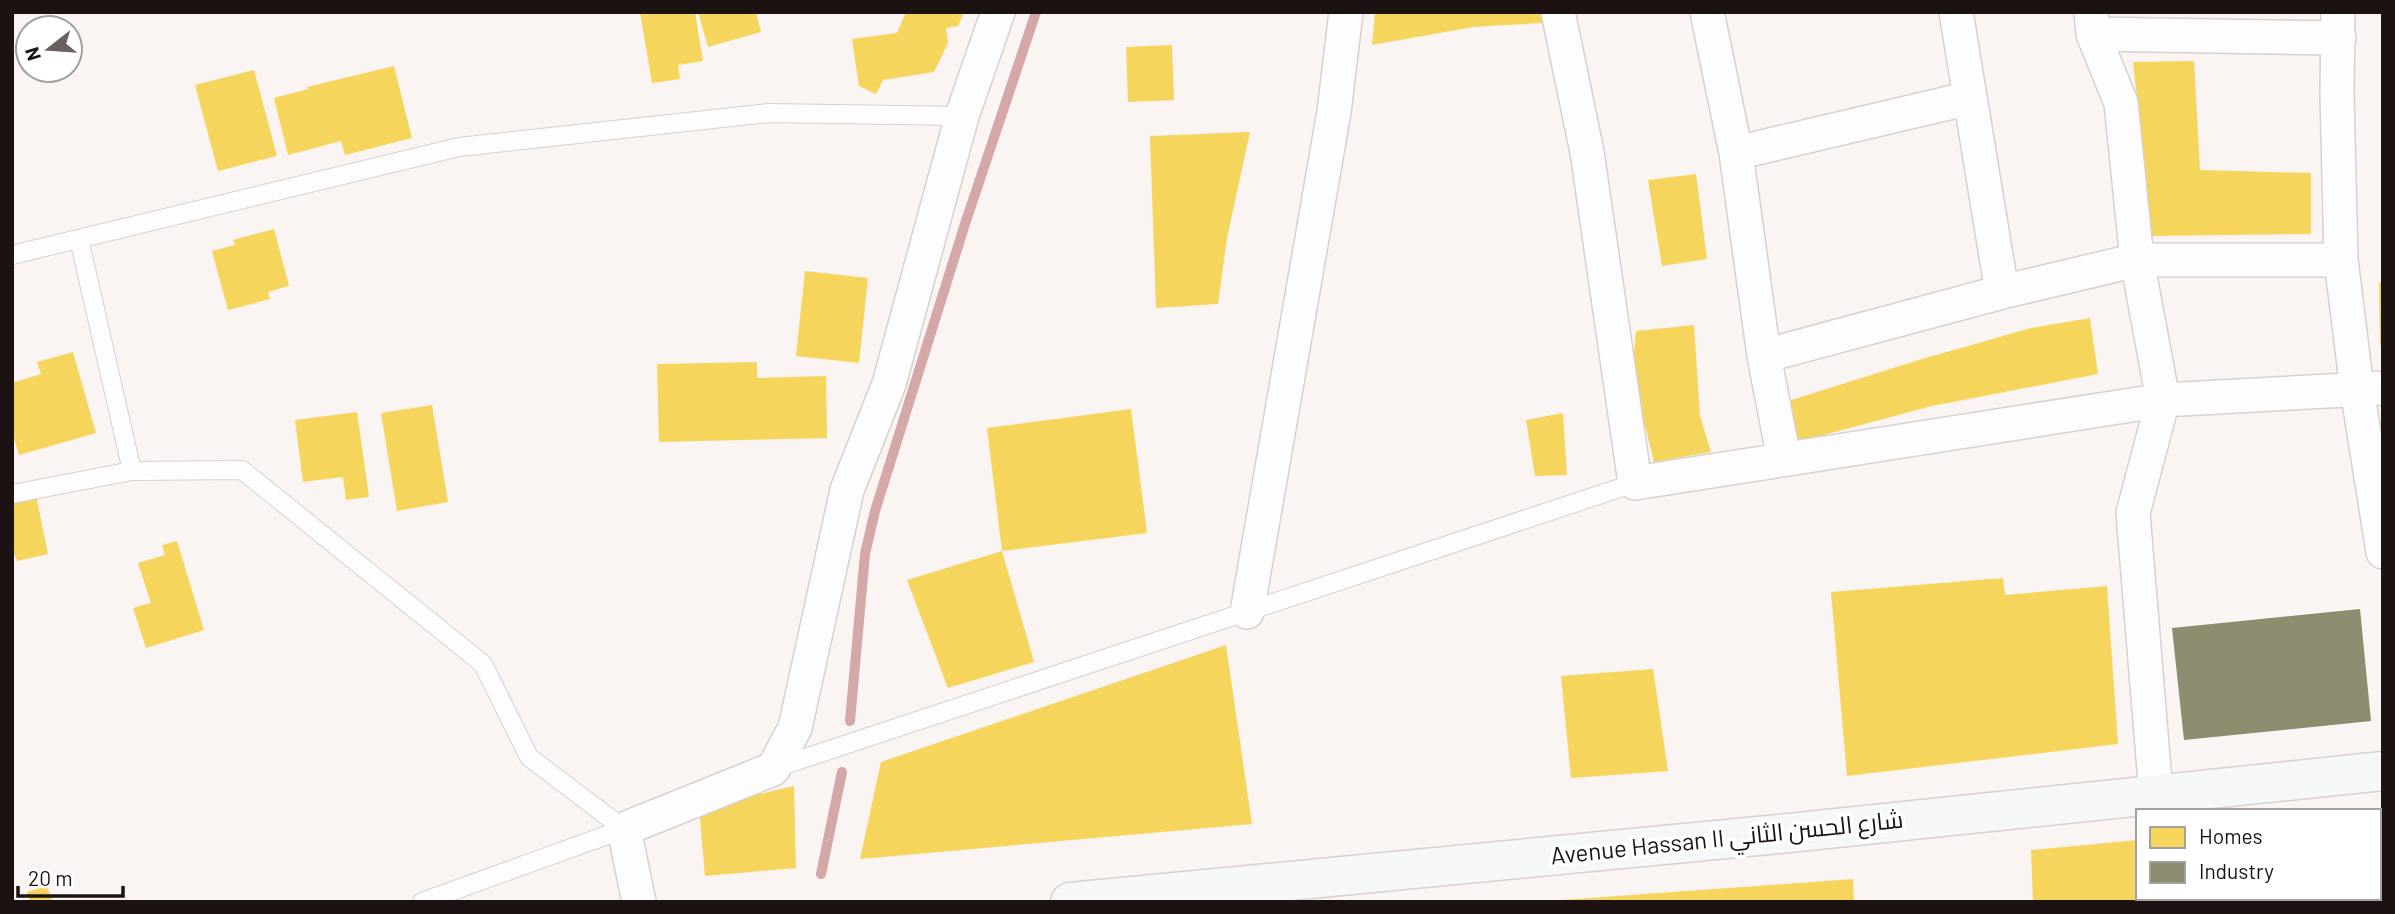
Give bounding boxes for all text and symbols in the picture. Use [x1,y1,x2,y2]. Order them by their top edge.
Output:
north arrow [14,14,84,84]
text: N [19,45,45,64]
street label: Avenue Hassan II شارع الحسن الثاني [1549,804,1905,875]
legend [2136,809,2381,900]
text: Homes [2199,823,2263,848]
scale bar [18,855,122,899]
text: Industry [2199,858,2274,883]
text: 20 m [28,865,73,890]

